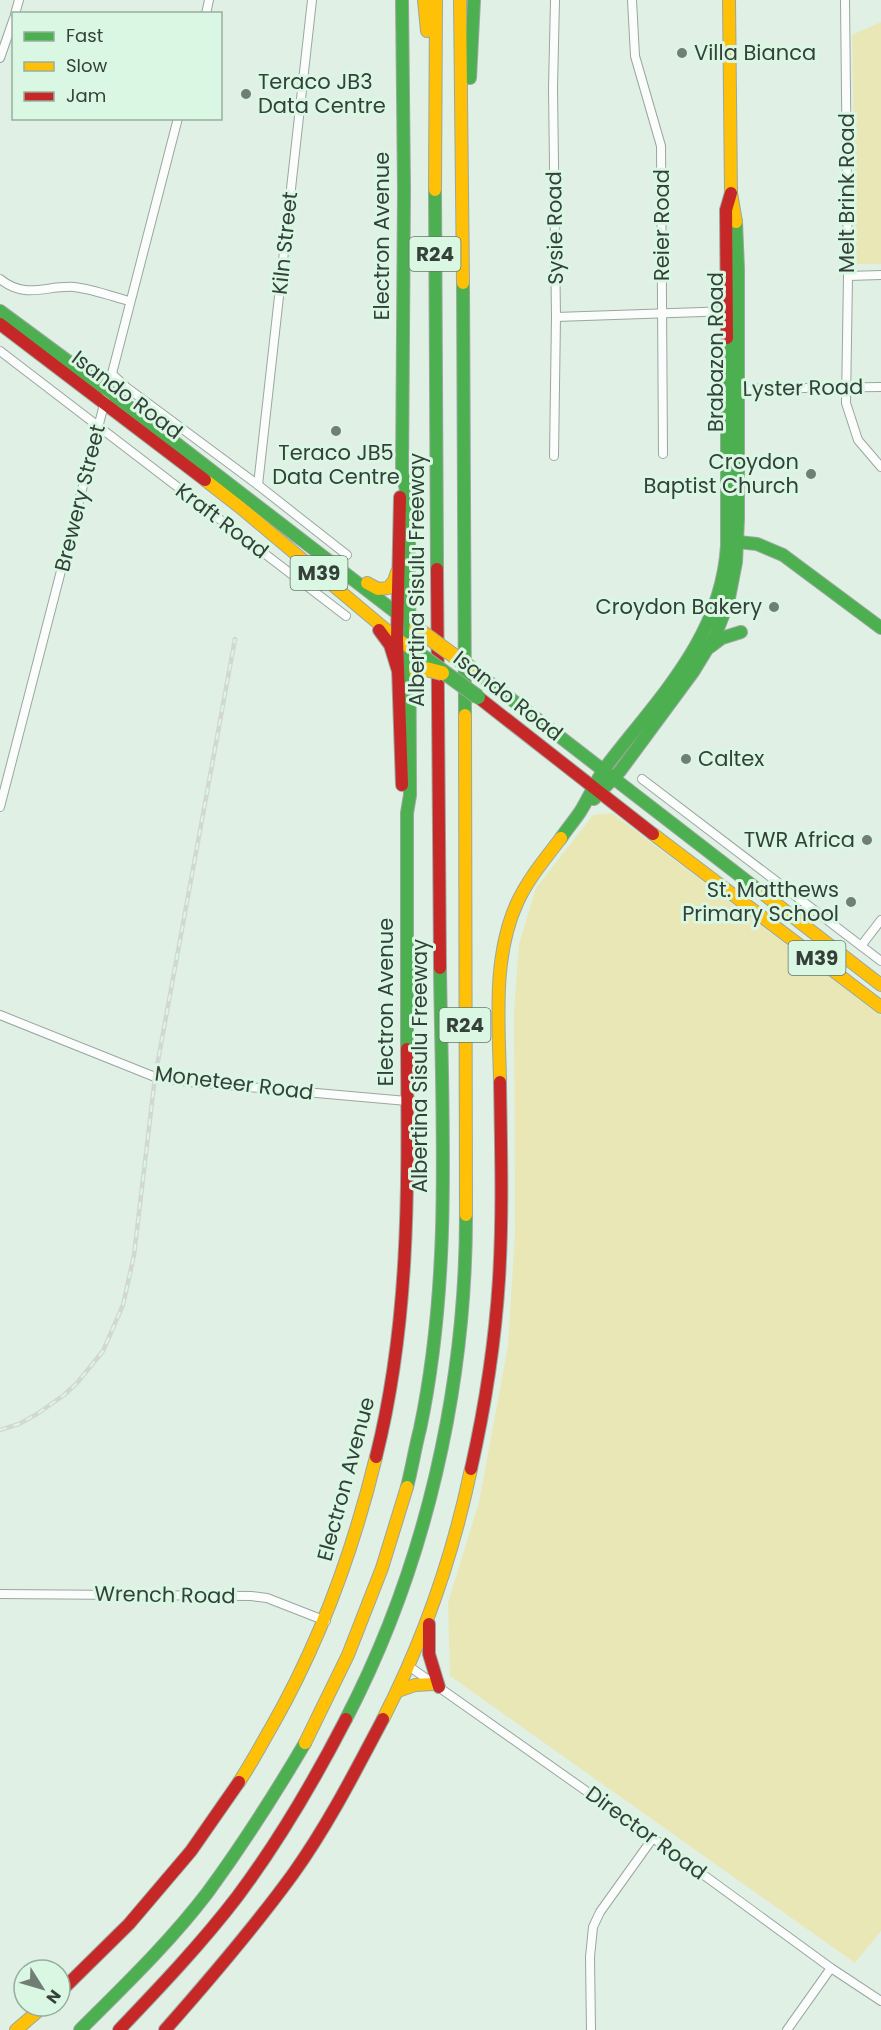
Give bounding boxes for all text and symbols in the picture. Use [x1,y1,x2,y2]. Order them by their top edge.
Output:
legend [12,12,222,120]
text: Fast [66,23,103,48]
place label: Villa Bianca [694,38,816,67]
marker: Villa Bianca [675,46,689,60]
text: Slow [66,53,108,78]
place label: Teraco JB3 Data Centre [258,67,386,120]
text: Jam [66,83,106,108]
marker: Teraco JB3 Data Centre [239,87,253,101]
street label: Melt Brink Road [832,113,861,273]
street label: Electron Avenue [367,152,396,320]
street label: Reier Road [647,169,676,281]
street label: Sysie Road [539,171,570,285]
street label: Kiln Street [265,190,304,296]
road number: R24 [410,237,460,271]
street label: Brabazon Road [701,272,730,432]
street label: Isando Road [66,343,189,446]
street label: Lyster Road [742,372,864,403]
street label: Brewery Street [47,421,112,575]
marker: Teraco JB5 Data Centre [329,424,343,438]
place label: Teraco JB5 Data Centre [272,438,400,491]
place label: Croydon Baptist Church [644,447,799,500]
street label: Albertina Sisulu Freeway [402,453,431,707]
marker: Croydon Baptist Church [804,467,818,481]
street label: Kraft Road [170,476,275,565]
road number: M39 [290,556,348,590]
place label: Croydon Bakery [595,592,762,621]
marker: Croydon Bakery [767,600,781,614]
street label: Isando Road [448,644,569,748]
place label: Caltex [698,744,764,773]
marker: Caltex [679,752,693,766]
place label: TWR Africa [744,825,855,854]
marker: TWR Africa [860,833,874,847]
place label: St. Matthews Primary School [682,875,839,928]
marker: St. Matthews Primary School [844,895,858,909]
street label: Electron Avenue [371,918,400,1086]
street label: Albertina Sisulu Freeway [405,939,434,1193]
road number: M39 [788,941,846,975]
road number: R24 [440,1008,490,1042]
street label: Moneteer Road [153,1058,315,1107]
street label: Electron Avenue [310,1394,381,1564]
street label: Wrench Road [94,1579,236,1610]
street label: Director Road [580,1779,713,1886]
north arrow [12,1958,72,2018]
text: N [41,1985,66,2008]

